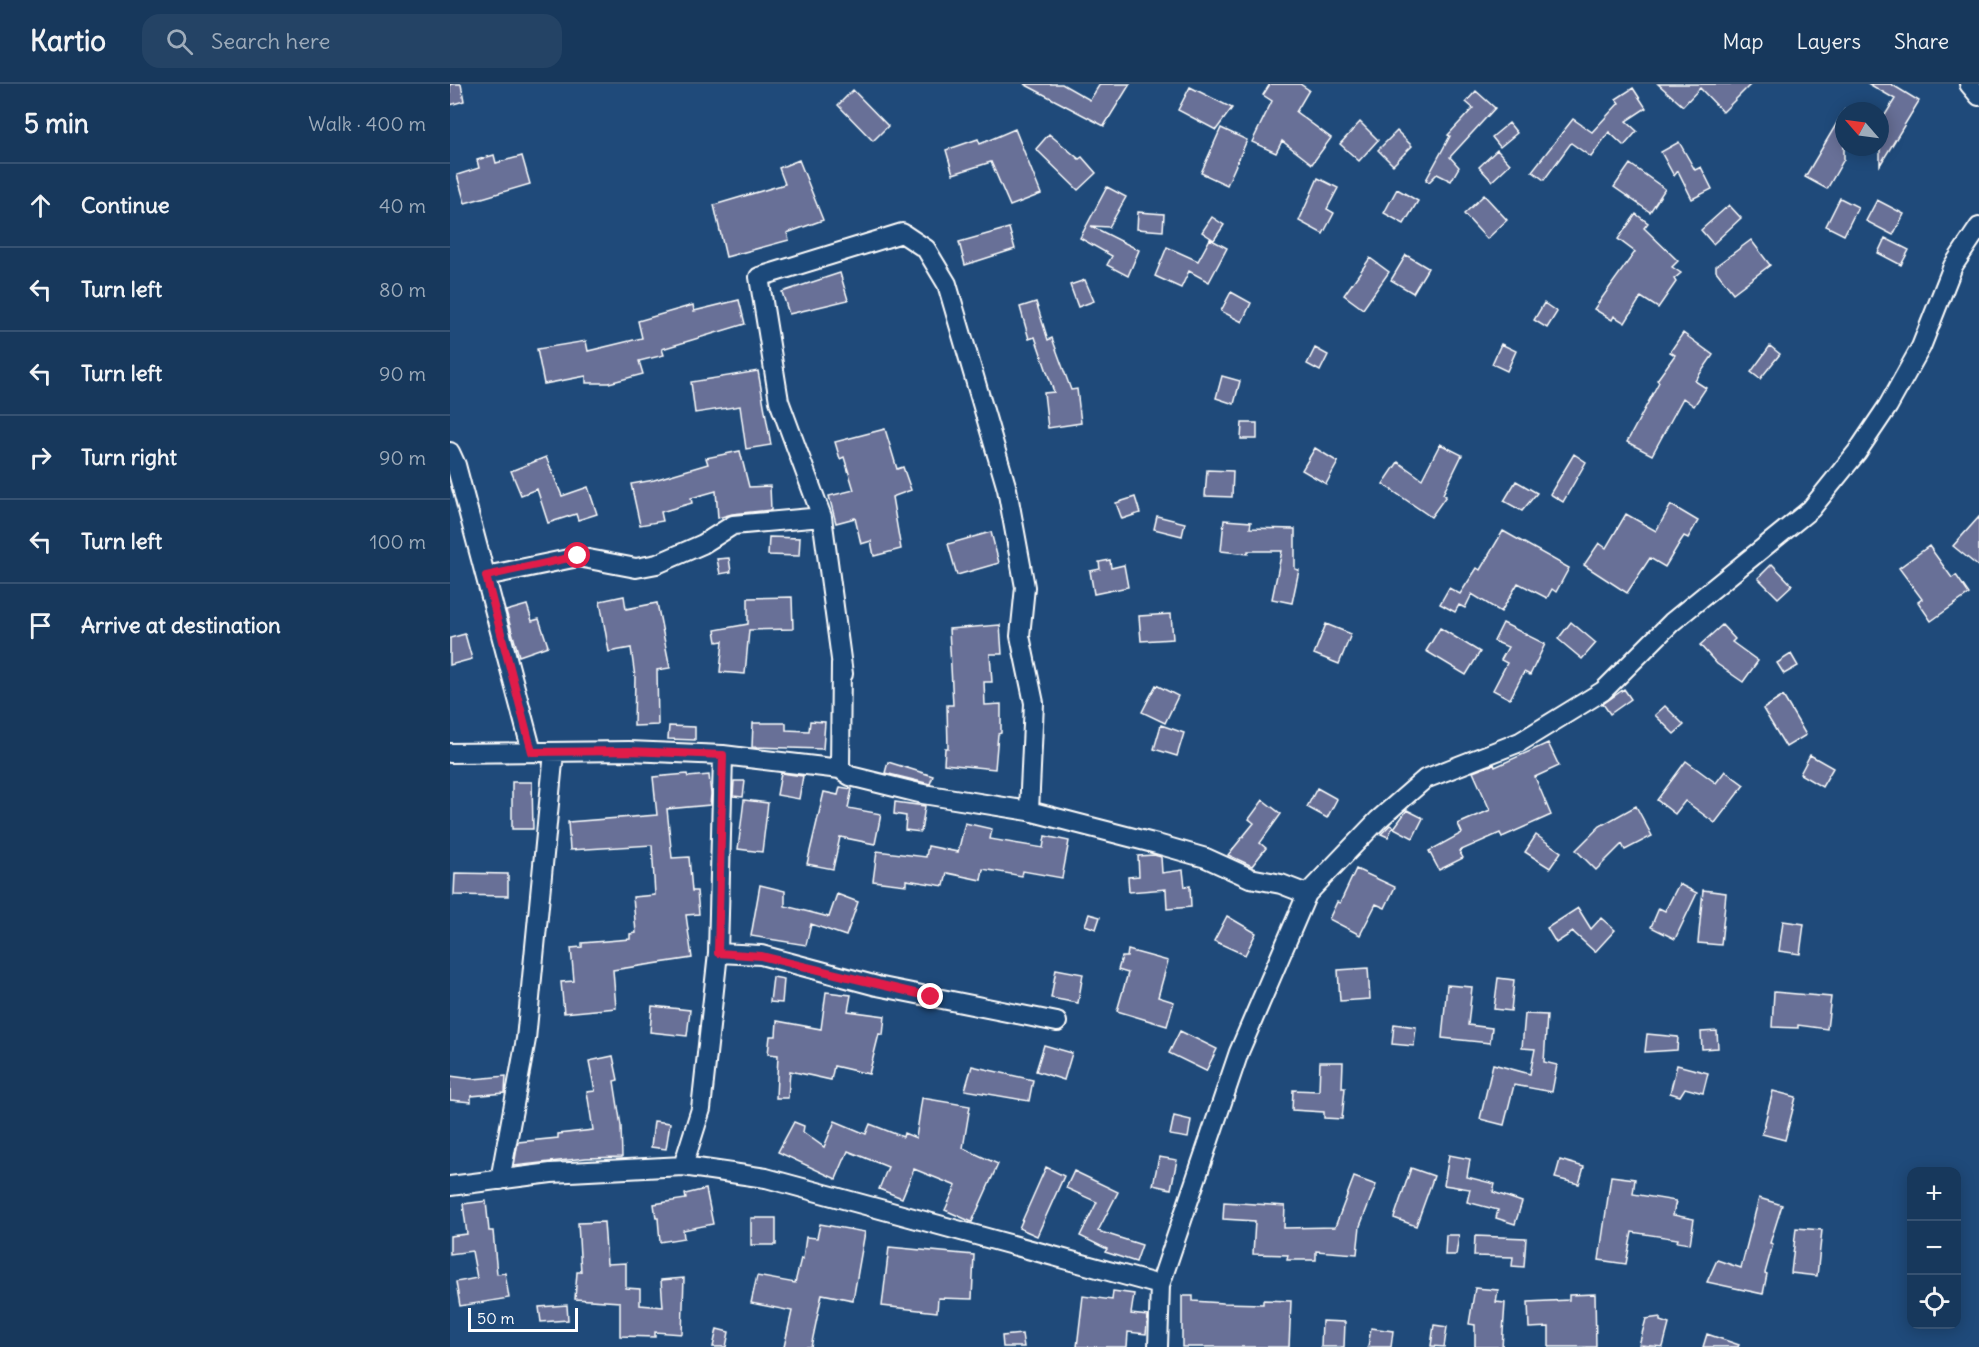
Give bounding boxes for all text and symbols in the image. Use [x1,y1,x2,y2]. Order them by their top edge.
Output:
search box [142,14,562,68]
text: Kartio [30,23,106,59]
icon: search [163,25,196,58]
text: Search here [211,27,330,55]
text: Map [1723,28,1763,55]
text: Layers [1796,28,1861,55]
text: Share [1894,28,1949,55]
north arrow [1835,102,1889,156]
text: 5 min [24,107,89,140]
text: Walk · 400 m [308,111,426,136]
icon: ahead [24,189,57,222]
text: Continue [81,191,170,219]
text: 40 m [379,193,426,218]
icon: left [24,273,57,306]
text: Turn left [81,275,162,303]
text: 80 m [379,277,426,302]
icon: left [24,357,57,390]
text: Turn left [81,359,162,387]
text: 90 m [379,361,426,386]
icon: right [24,441,57,474]
text: Turn right [81,443,177,471]
text: 90 m [379,445,426,470]
icon: left [24,525,57,558]
text: Turn left [81,527,162,555]
text: 100 m [369,529,426,554]
route start [564,542,590,568]
icon: arrive [24,609,57,642]
text: Arrive at destination [81,611,281,639]
route end [917,983,943,1009]
map controls [1907,1167,1961,1329]
button: + [1907,1167,1961,1221]
button: − [1907,1221,1961,1275]
button: locate [1907,1275,1961,1329]
scale bar [468,1305,578,1332]
text: 50 m [477,1308,515,1328]

